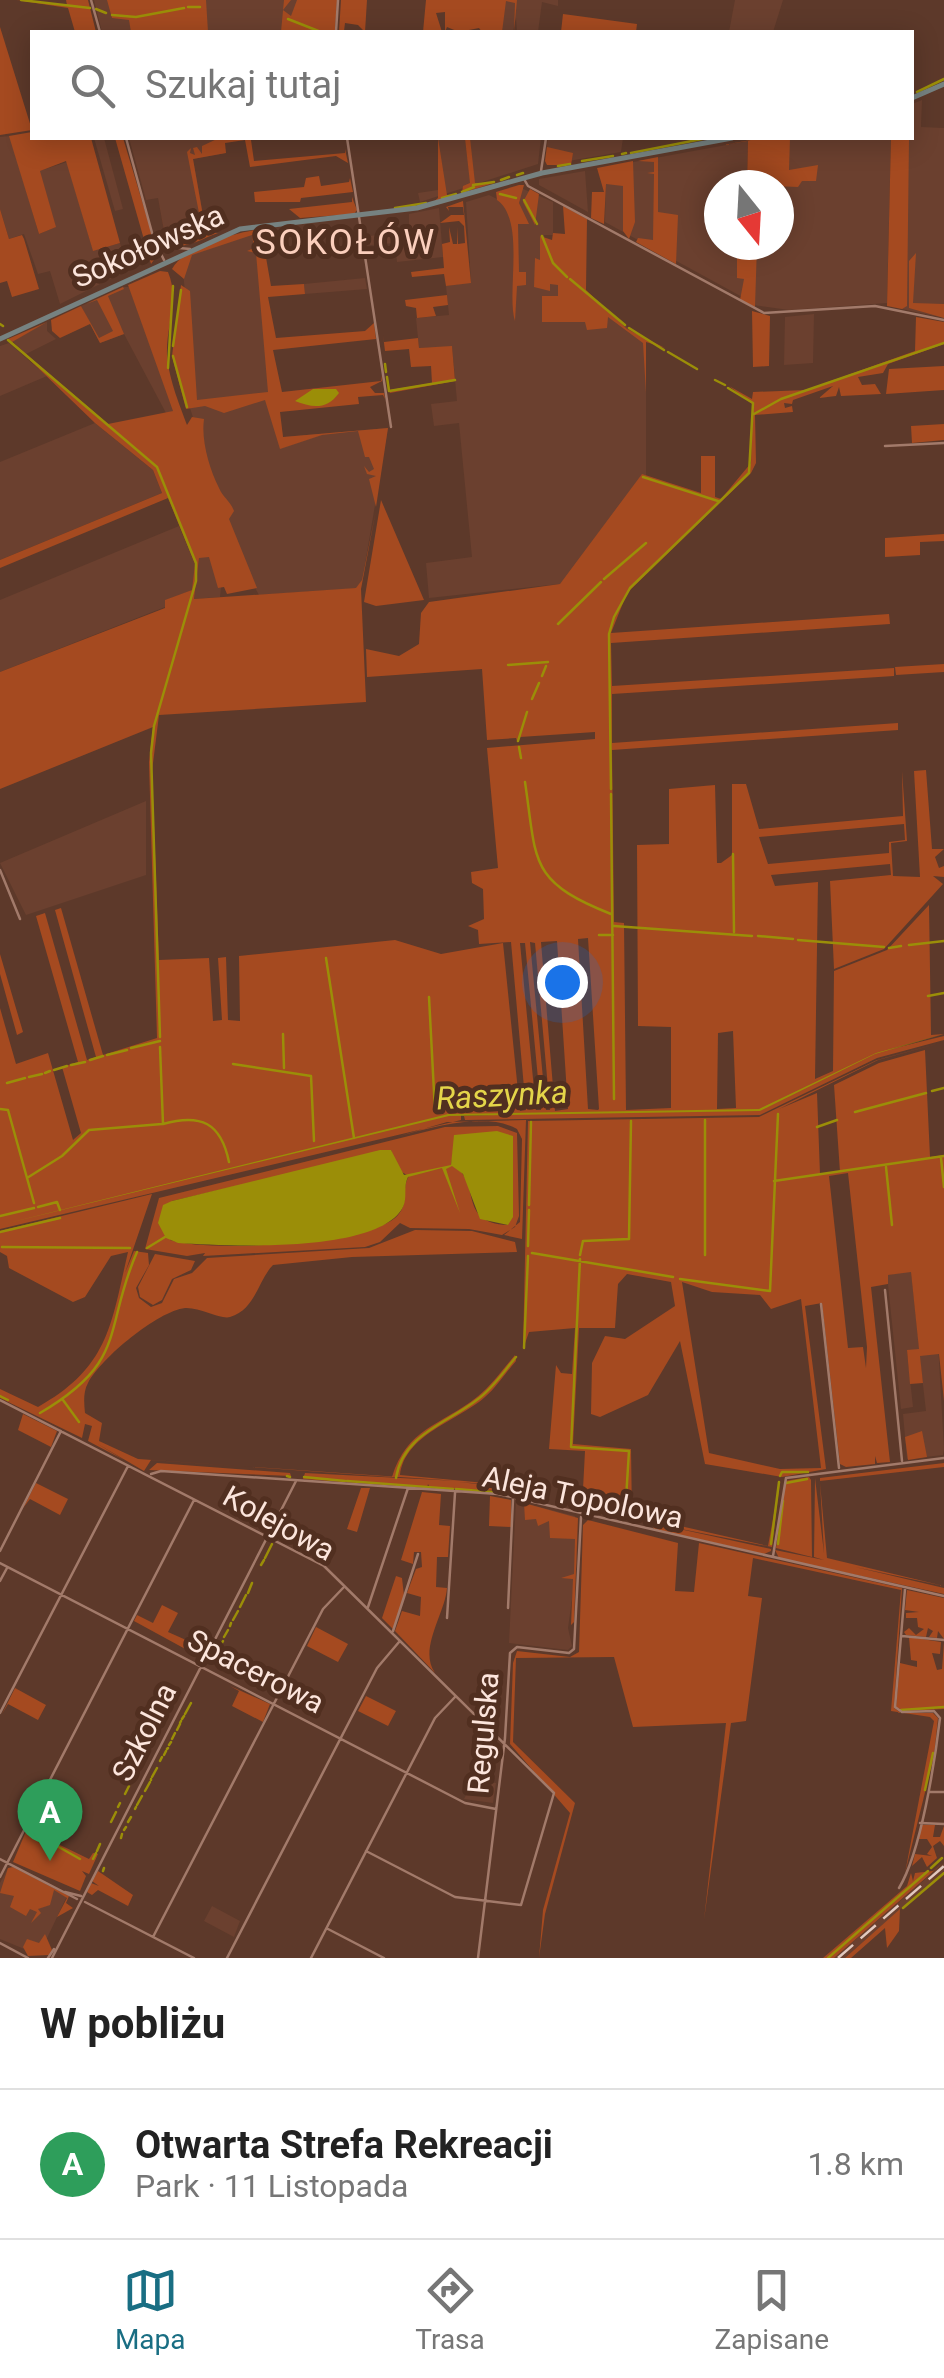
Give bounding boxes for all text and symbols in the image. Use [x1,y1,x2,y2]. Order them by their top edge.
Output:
search box [30,30,914,140]
icon: search [65,58,120,113]
text: Szukaj tutaj [145,63,341,107]
north arrow [704,170,794,260]
street label: Sokołowska [67,197,229,295]
district label: SOKOŁÓW [255,222,437,263]
your location [537,957,588,1008]
water label: Raszynka [435,1073,569,1117]
street label: Aleja Topolowa [480,1459,686,1535]
street label: Kolejowa [217,1478,341,1568]
street label: Spacerowa [182,1622,330,1720]
street label: Regulska [460,1671,506,1795]
street label: Szkolna [105,1677,183,1787]
pin: A [18,1778,82,1861]
text: W pobliżu [40,1999,225,2048]
text: Otwarta Strefa Rekreacji [135,2123,553,2167]
text: A [62,2145,83,2183]
text: 1.8 km [807,2145,904,2183]
text: Park · 11 Listopada [135,2167,408,2205]
tab: Mapa [115,2263,186,2356]
tab: Trasa [415,2263,485,2356]
tab: Zapisane [715,2263,829,2356]

